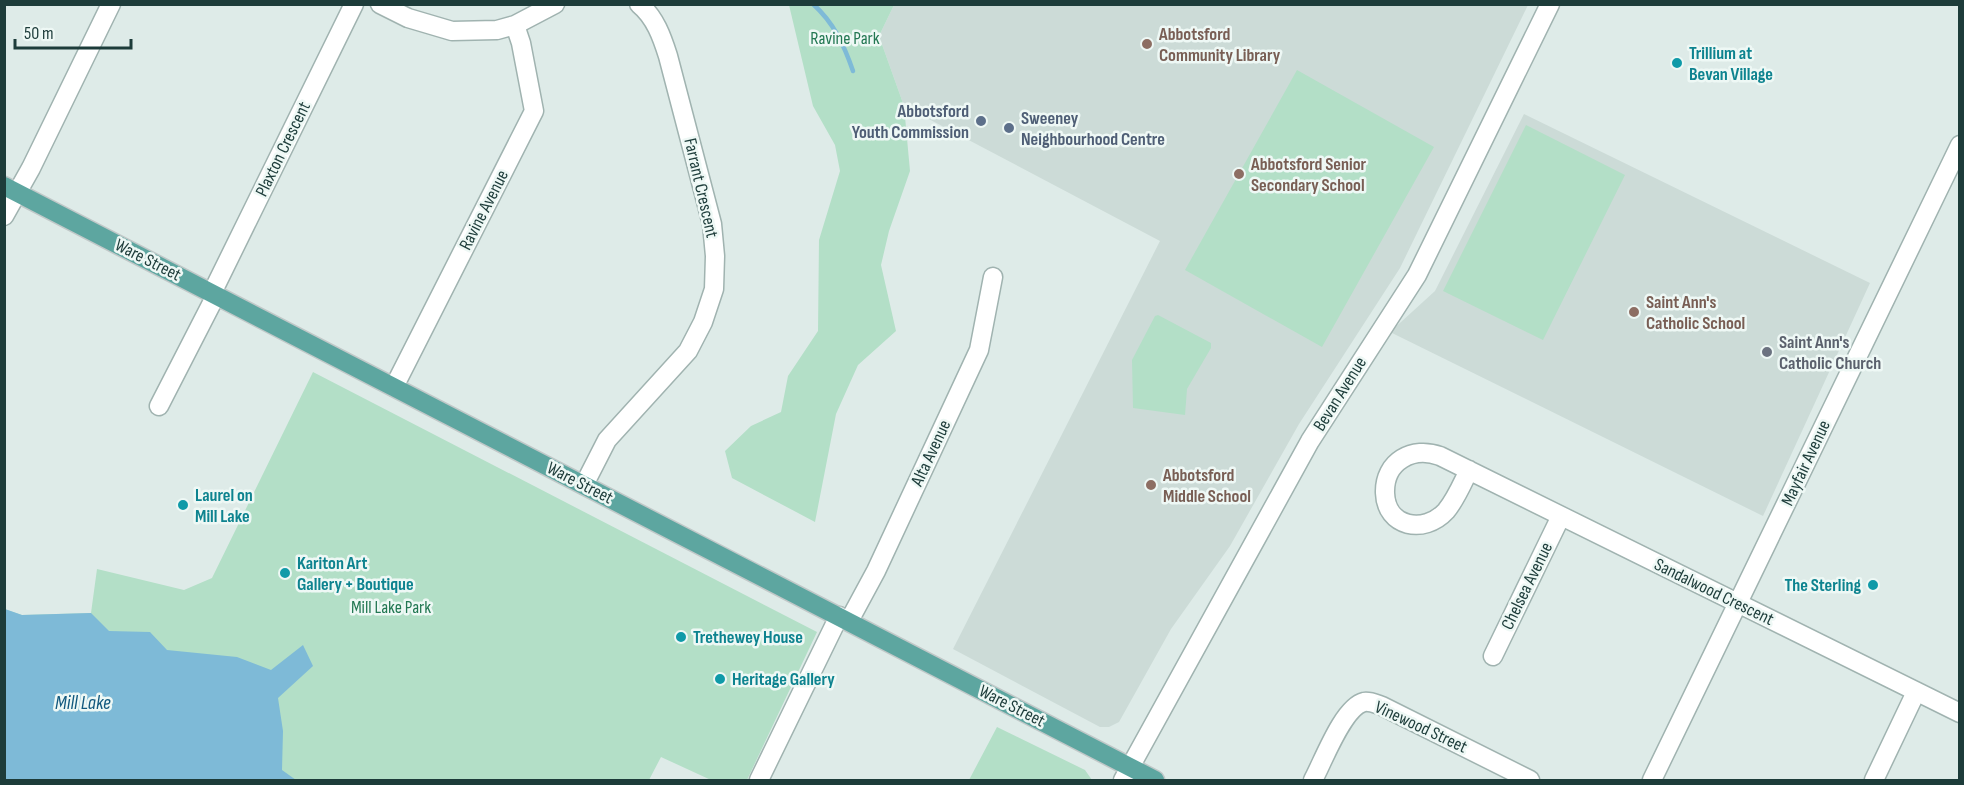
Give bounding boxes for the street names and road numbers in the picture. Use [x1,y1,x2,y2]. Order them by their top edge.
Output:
street label: Plaxton Crescent [251,98,315,200]
street label: Farrant Crescent [679,136,723,240]
street label: Ravine Avenue [455,166,513,254]
street label: Ware Street [112,234,185,286]
street label: Bevan Avenue [1309,353,1371,435]
street label: Alta Avenue [906,417,955,490]
street label: Mayfair Avenue [1777,417,1835,509]
street label: Ware Street [544,457,617,509]
street label: Chelsea Avenue [1497,539,1557,633]
street label: Sandalwood Crescent [1651,554,1778,630]
street label: Ware Street [976,680,1049,732]
street label: Vinewood Street [1371,696,1471,758]

